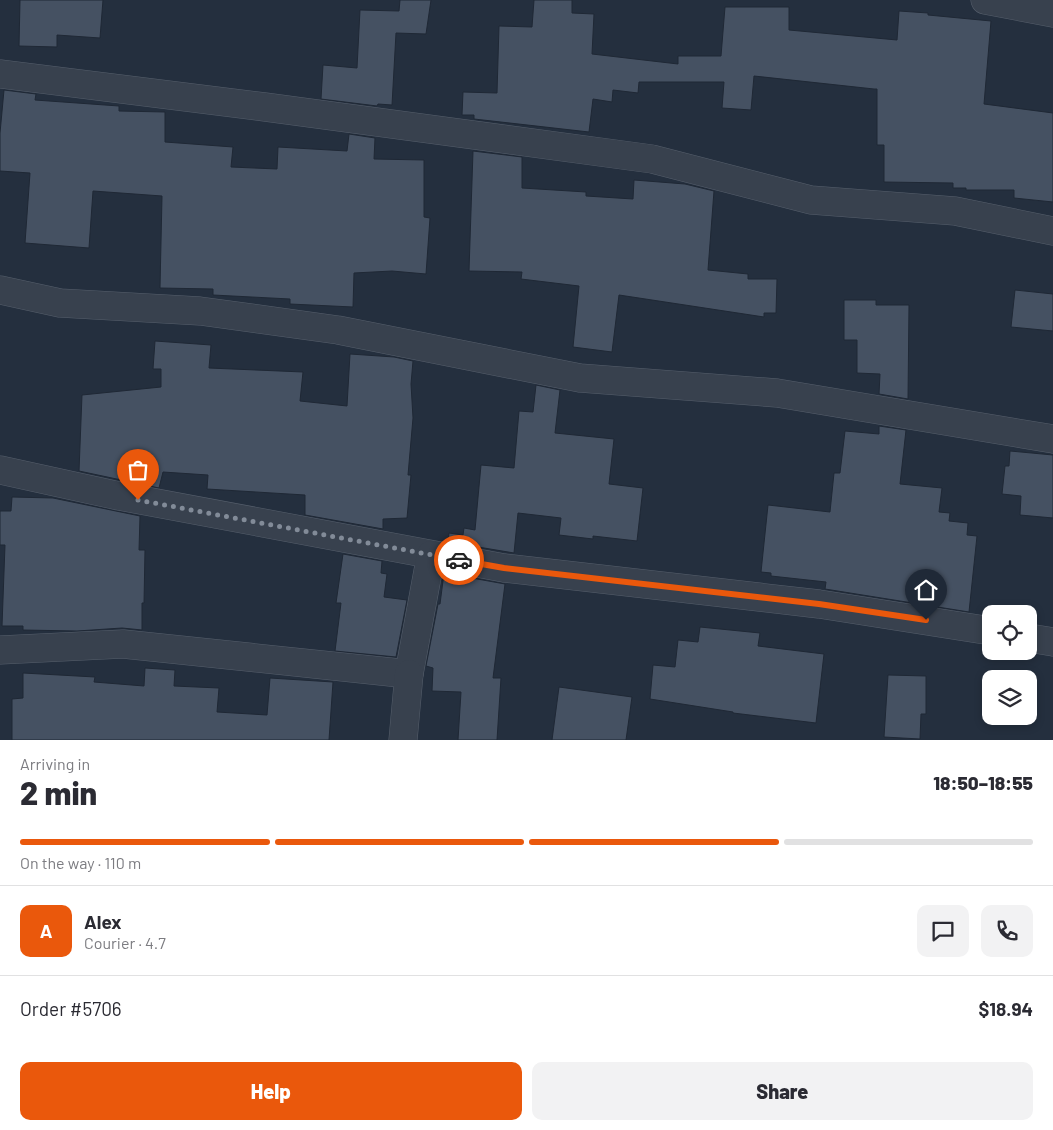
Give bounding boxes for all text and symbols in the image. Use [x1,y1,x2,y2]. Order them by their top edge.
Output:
pin [117,449,159,500]
icon: bag [124,456,152,484]
courier [434,535,484,585]
icon: car [445,546,473,574]
pin [905,569,947,620]
icon: home [912,576,940,604]
map controls [982,605,1037,725]
button: locate [982,605,1037,660]
button: layers [982,670,1037,725]
text: Arriving in [20,754,90,773]
text: 18:50–18:55 [933,771,1033,794]
text: 2 min [20,773,97,811]
text: On the way · 110 m [20,853,141,872]
button: chat [917,905,969,957]
button: phone [981,905,1033,957]
text: Alex [84,910,122,933]
text: A [40,919,52,942]
text: Courier · 4.7 [84,933,166,952]
text: Order #5706 [20,997,122,1020]
text: $18.94 [978,997,1033,1020]
button: Help [20,1062,522,1120]
button: Share [532,1062,1033,1120]

